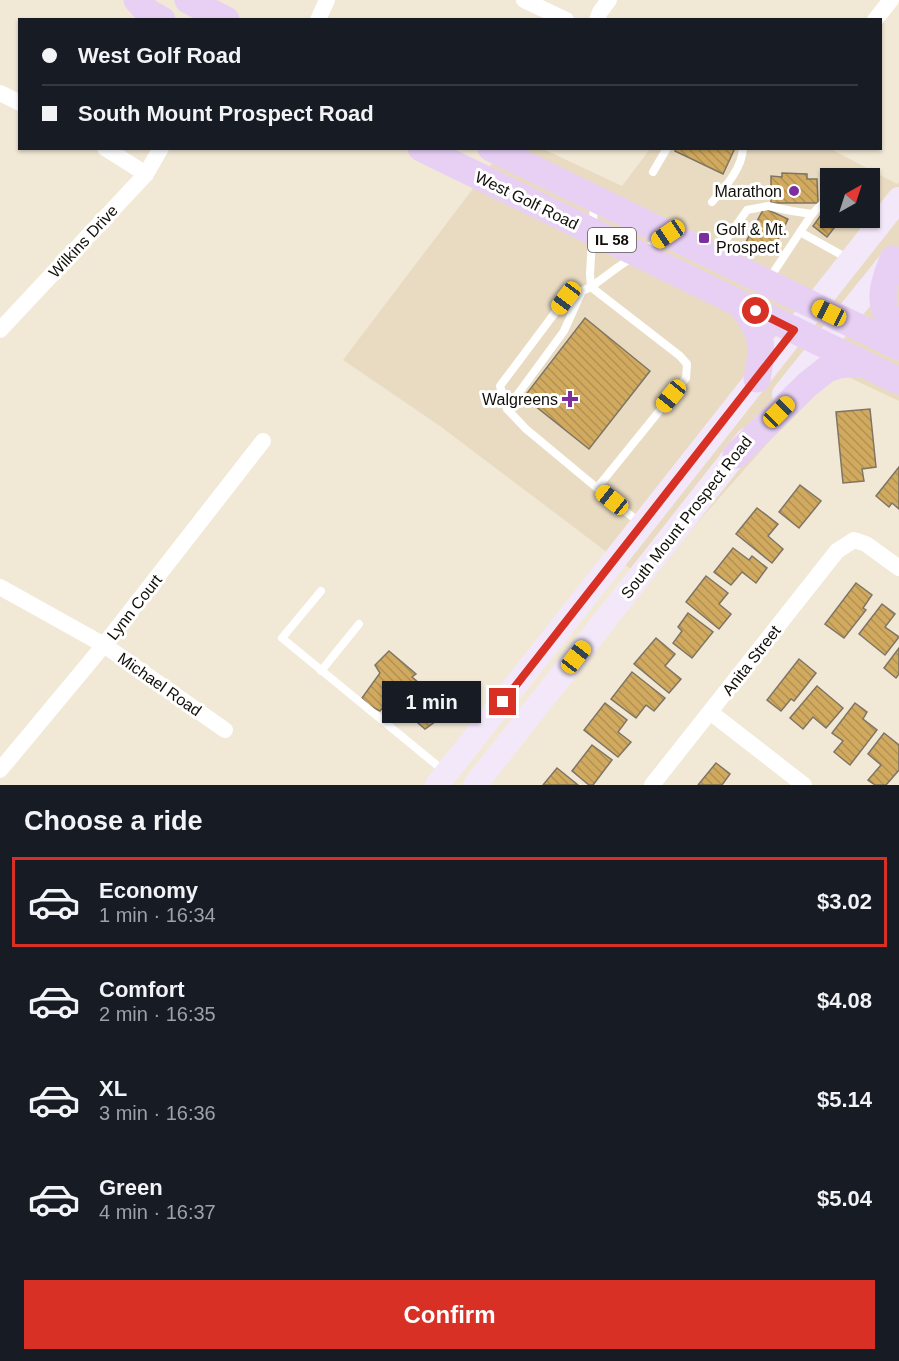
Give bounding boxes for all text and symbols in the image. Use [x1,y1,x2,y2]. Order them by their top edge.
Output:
text: West Golf Road [78,43,241,68]
text: South Mount Prospect Road [78,101,374,126]
street label: West Golf Road [472,168,581,233]
north arrow [820,168,880,228]
map controls [820,168,880,228]
place label: Marathon [714,183,782,200]
marker: Marathon [787,184,801,198]
street label: Wilkins Drive [46,202,121,281]
car [648,216,688,252]
place label: Golf & Mt. Prospect [716,221,787,256]
road number: IL 58 [588,228,636,252]
marker: Golf & Mt. Prospect [697,231,711,245]
car [548,278,584,318]
route start [742,297,769,324]
car [809,297,849,329]
car [653,376,689,416]
place label: Walgreens [482,391,558,408]
marker: Walgreens [563,392,577,406]
car [760,393,798,431]
street label: South Mount Prospect Road [618,433,755,602]
car [592,482,632,518]
street label: Lynn Court [104,571,165,643]
street label: Anita Street [719,622,784,698]
car [558,637,594,677]
street label: Michael Road [115,649,205,719]
callout: 1 min [383,681,482,723]
route end [489,688,516,715]
text: 1 min [405,691,458,713]
text: Choose a ride [24,806,203,836]
icon: car [27,875,81,929]
text: Economy [99,878,198,903]
text: $3.02 [817,889,872,914]
text: 1 min · 16:34 [99,904,216,926]
icon: car [27,974,81,1028]
text: Comfort [99,977,185,1002]
text: $4.08 [817,988,872,1013]
text: 2 min · 16:35 [99,1003,216,1025]
icon: car [27,1073,81,1127]
text: XL [99,1076,127,1101]
text: $5.14 [817,1087,872,1112]
text: 3 min · 16:36 [99,1102,216,1124]
icon: car [27,1172,81,1226]
text: Green [99,1175,163,1200]
text: $5.04 [817,1186,872,1211]
text: 4 min · 16:37 [99,1201,216,1223]
button: Confirm [24,1280,875,1349]

